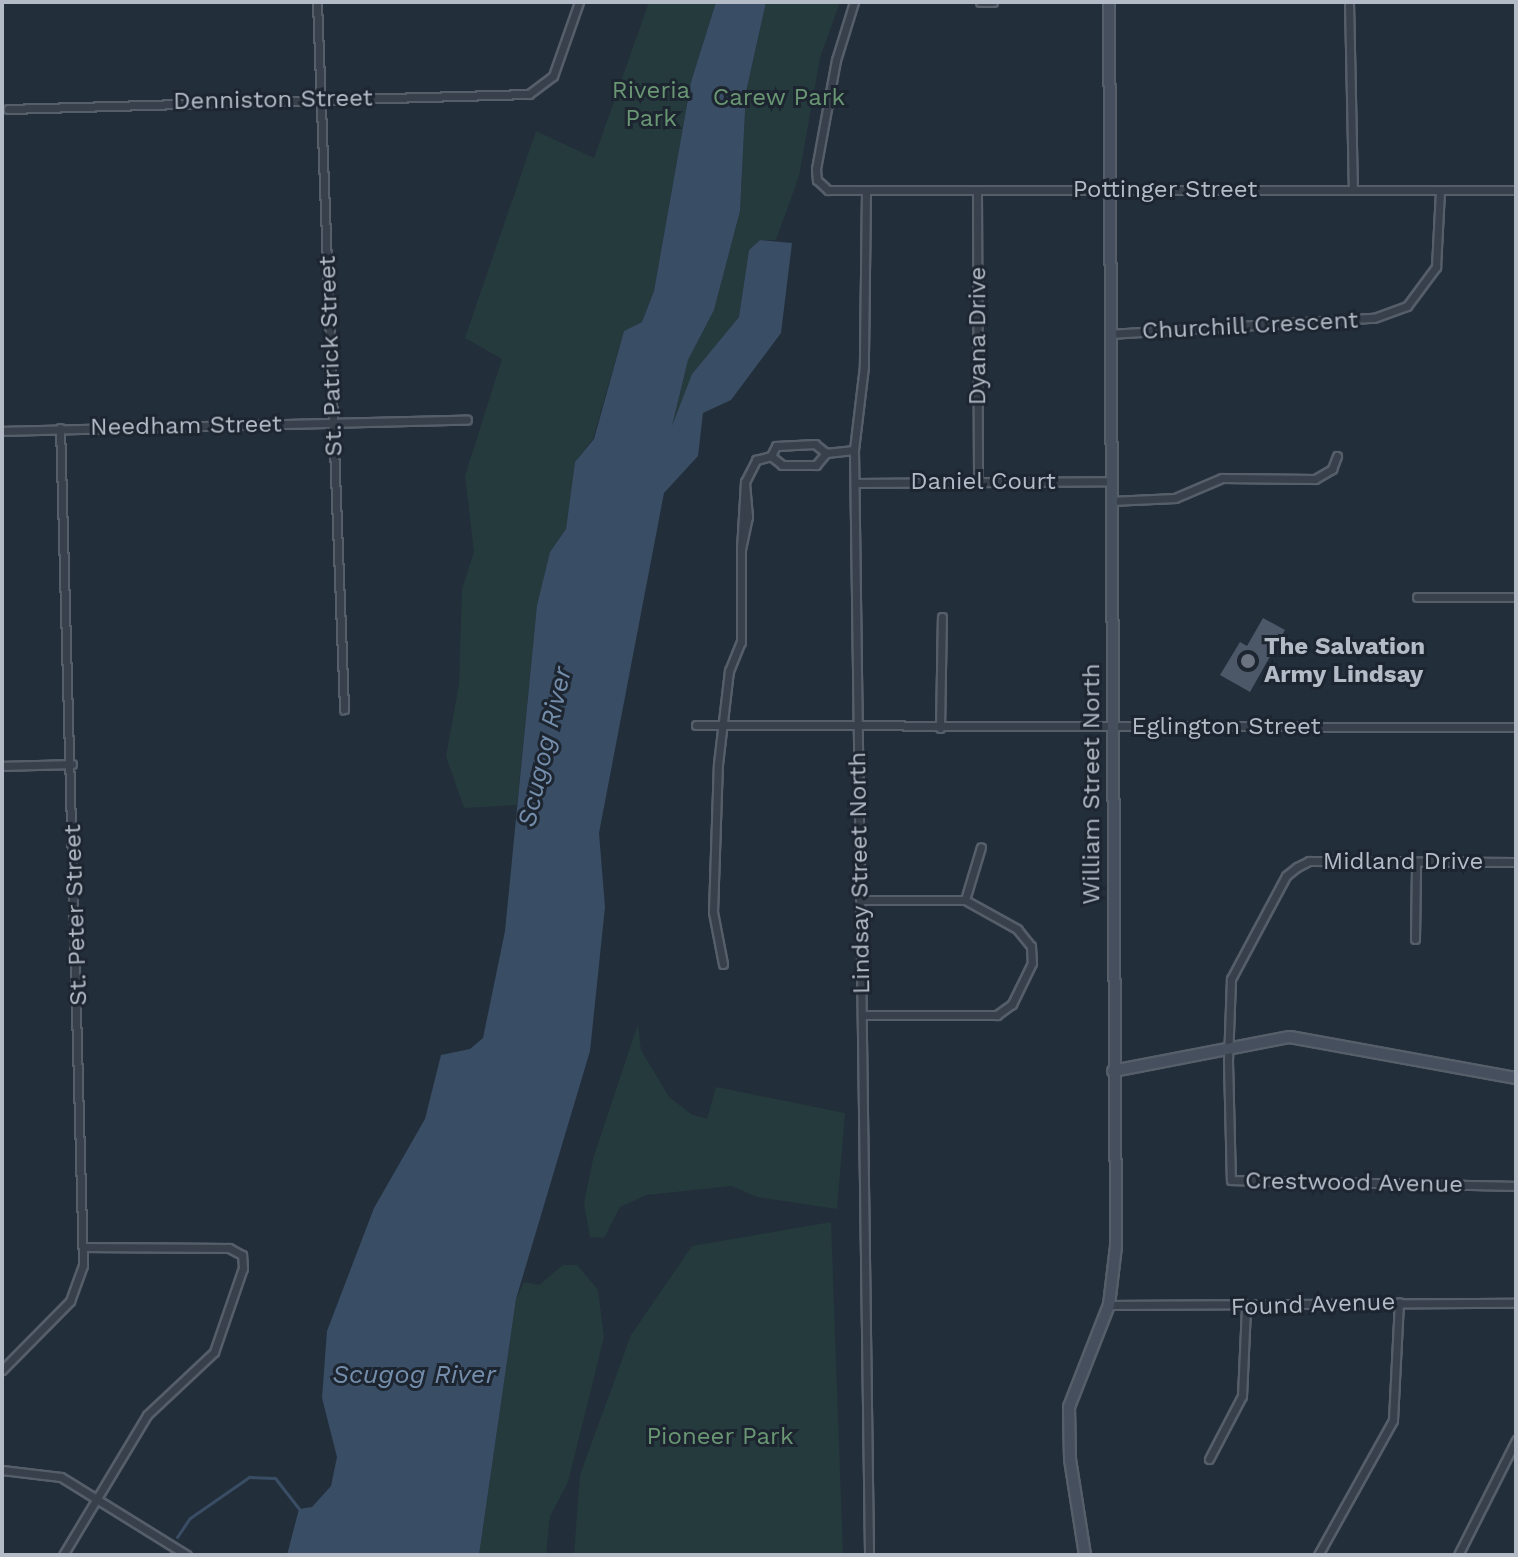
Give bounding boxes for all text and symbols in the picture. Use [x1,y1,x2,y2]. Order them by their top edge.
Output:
park label: Riveria Park [612,77,690,133]
street label: Denniston Street [173,84,373,116]
park label: Carew Park [713,84,845,112]
street label: Pottinger Street [1072,176,1258,204]
street label: St. Patrick Street [313,255,349,457]
street label: Dyana Drive [964,266,992,406]
street label: Churchill Crescent [1141,306,1359,346]
street label: Needham Street [90,410,282,442]
street label: Daniel Court [910,468,1056,496]
place label: The Salvation Army Lindsay [1264,633,1425,689]
marker: The Salvation Army Lindsay [1239,652,1257,670]
street label: William Street North [1078,663,1106,905]
water label: Scugog River [511,664,579,830]
street label: Eglington Street [1131,713,1321,741]
street label: Lindsay Street North [843,751,877,995]
street label: St. Peter Street [58,824,94,1006]
street label: Midland Drive [1323,848,1483,876]
street label: Crestwood Avenue [1244,1167,1464,1199]
street label: Found Avenue [1230,1288,1396,1322]
water label: Scugog River [332,1359,496,1391]
park label: Pioneer Park [646,1423,794,1451]

